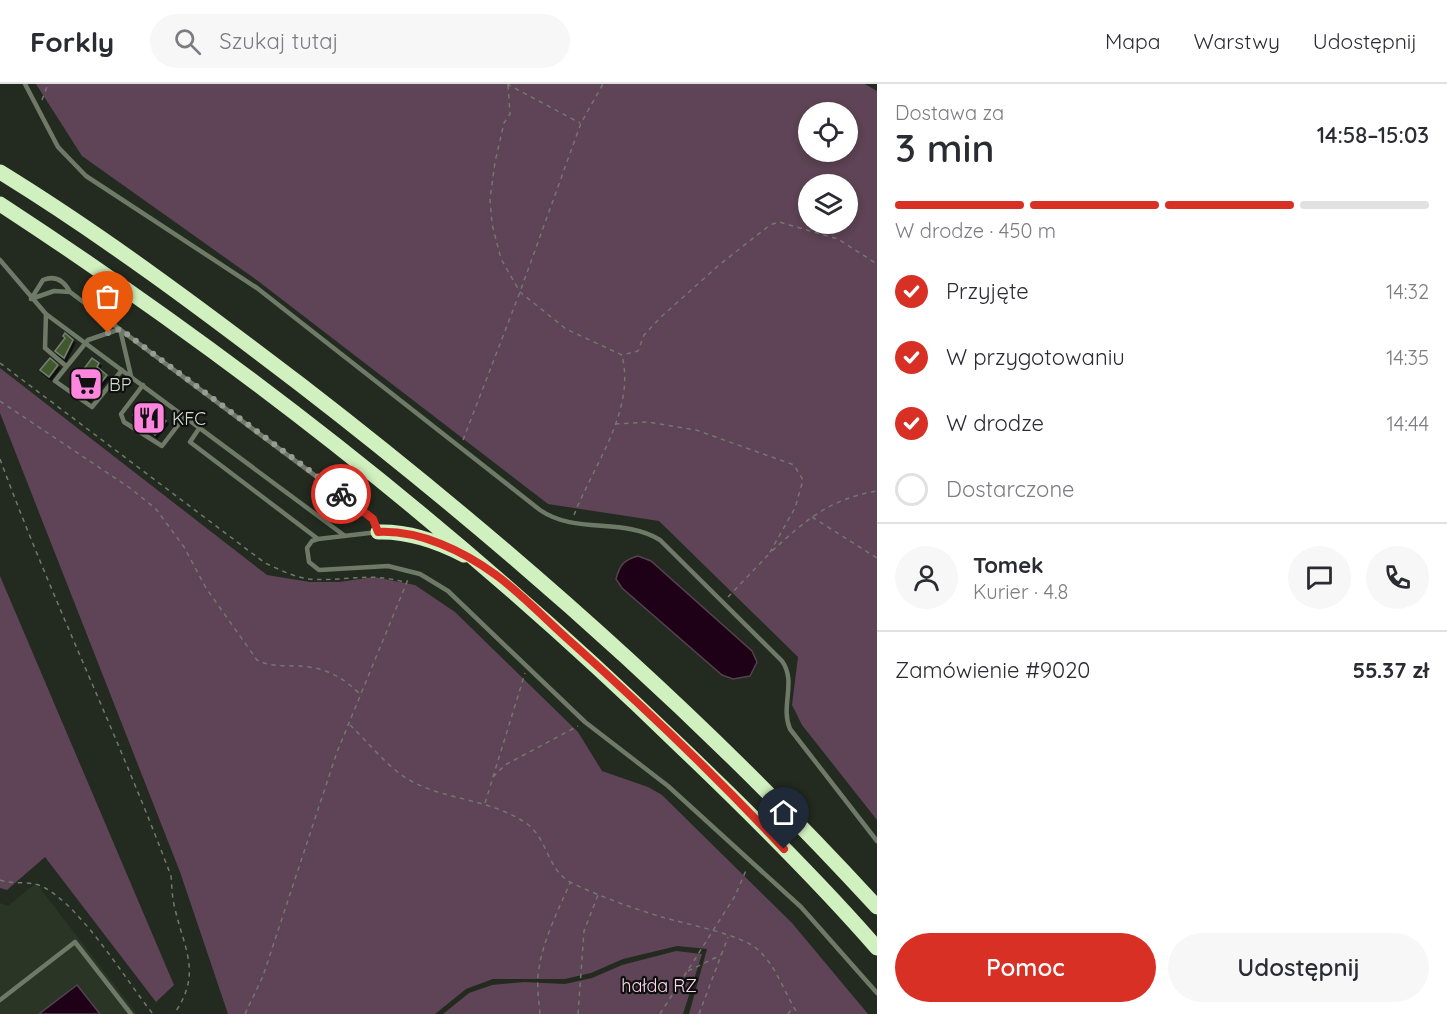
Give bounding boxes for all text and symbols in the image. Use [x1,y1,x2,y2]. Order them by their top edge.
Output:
search box [150,14,570,68]
text: Forkly [30,24,114,59]
icon: search [171,25,204,58]
text: Szukaj tutaj [219,27,338,55]
text: Mapa [1105,28,1160,54]
text: Warstwy [1193,28,1280,54]
text: Udostępnij [1313,28,1417,54]
text: Dostawa za [895,100,1004,125]
map controls [798,102,858,234]
button: locate [798,102,858,162]
text: 14:58–15:03 [1317,121,1429,149]
text: 3 min [895,123,994,172]
button: layers [798,174,858,234]
text: W drodze · 450 m [895,218,1056,243]
pin [82,271,133,333]
icon: check [895,275,928,308]
text: Przyjęte [946,277,1029,305]
text: 14:32 [1386,279,1429,304]
icon: bag [91,280,124,313]
icon: check [895,341,928,374]
text: W przygotowaniu [946,343,1125,371]
text: 14:35 [1386,345,1429,370]
supermarket icon: BP [68,366,104,402]
place label: BP [109,373,131,396]
restaurant icon: KFC [131,400,167,436]
place label: KFC [172,407,206,430]
icon: check [895,407,928,440]
text: W drodze [946,409,1044,437]
text: 14:44 [1387,411,1429,436]
courier [311,464,371,524]
text: Dostarczone [946,475,1075,503]
icon: bike [325,478,358,511]
button: person [895,546,958,609]
button: chat [1288,546,1351,609]
button: phone [1366,546,1429,609]
text: Tomek [973,551,1044,579]
text: Kurier · 4.8 [973,579,1068,604]
text: Zamówienie #9020 [895,656,1090,684]
text: 55.37 zł [1352,656,1429,684]
pin [758,787,809,849]
icon: home [767,796,800,829]
button: Pomoc [895,933,1156,1002]
button: Udostępnij [1168,933,1429,1002]
park label: hałda RZ [621,974,697,997]

